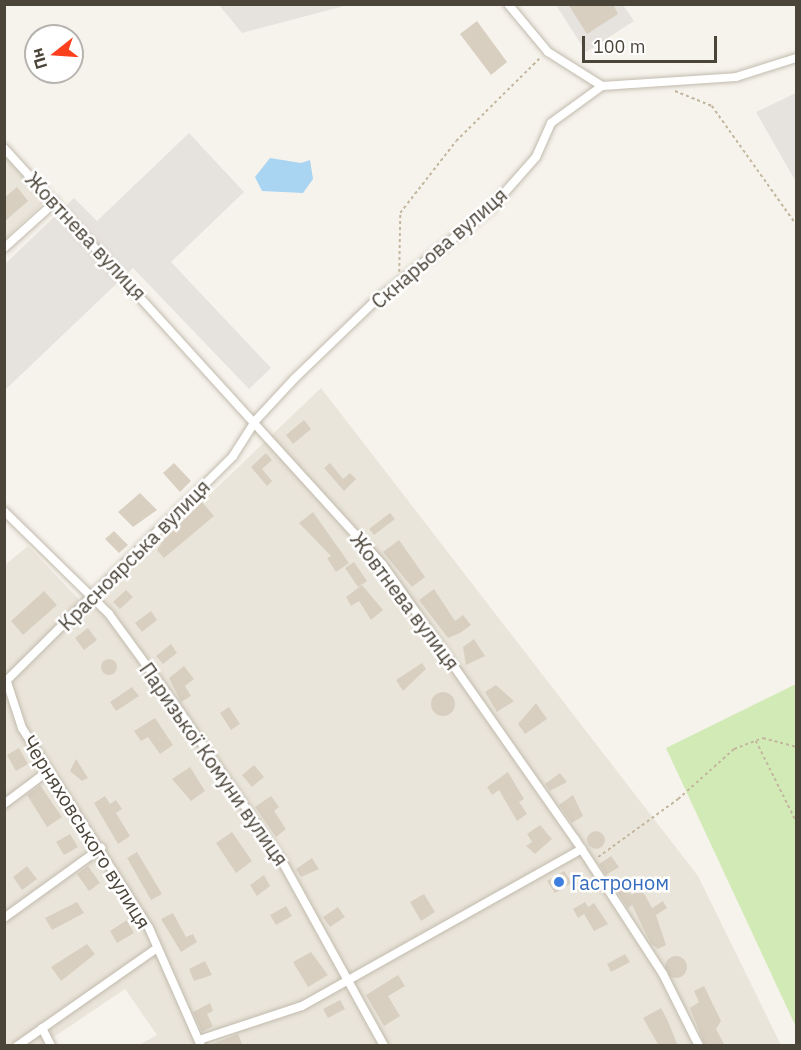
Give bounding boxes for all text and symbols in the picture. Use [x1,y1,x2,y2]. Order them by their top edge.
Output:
north arrow [24,24,84,84]
scale bar [585,24,720,62]
text: 100 m [593,35,645,58]
text: Пн [26,46,51,72]
street label: Жовтнева вулиця [21,167,151,305]
street label: Скнарьова вулиця [366,183,512,313]
street label: Красноярська вулиця [53,474,215,636]
street label: Жовтнева вулиця [345,527,465,675]
street label: Паризької Комуни вулиця [135,658,293,870]
street label: Черняховського вулиця [18,731,156,933]
place label: Гастроном [571,870,669,894]
marker: Гастроном [552,875,566,889]

